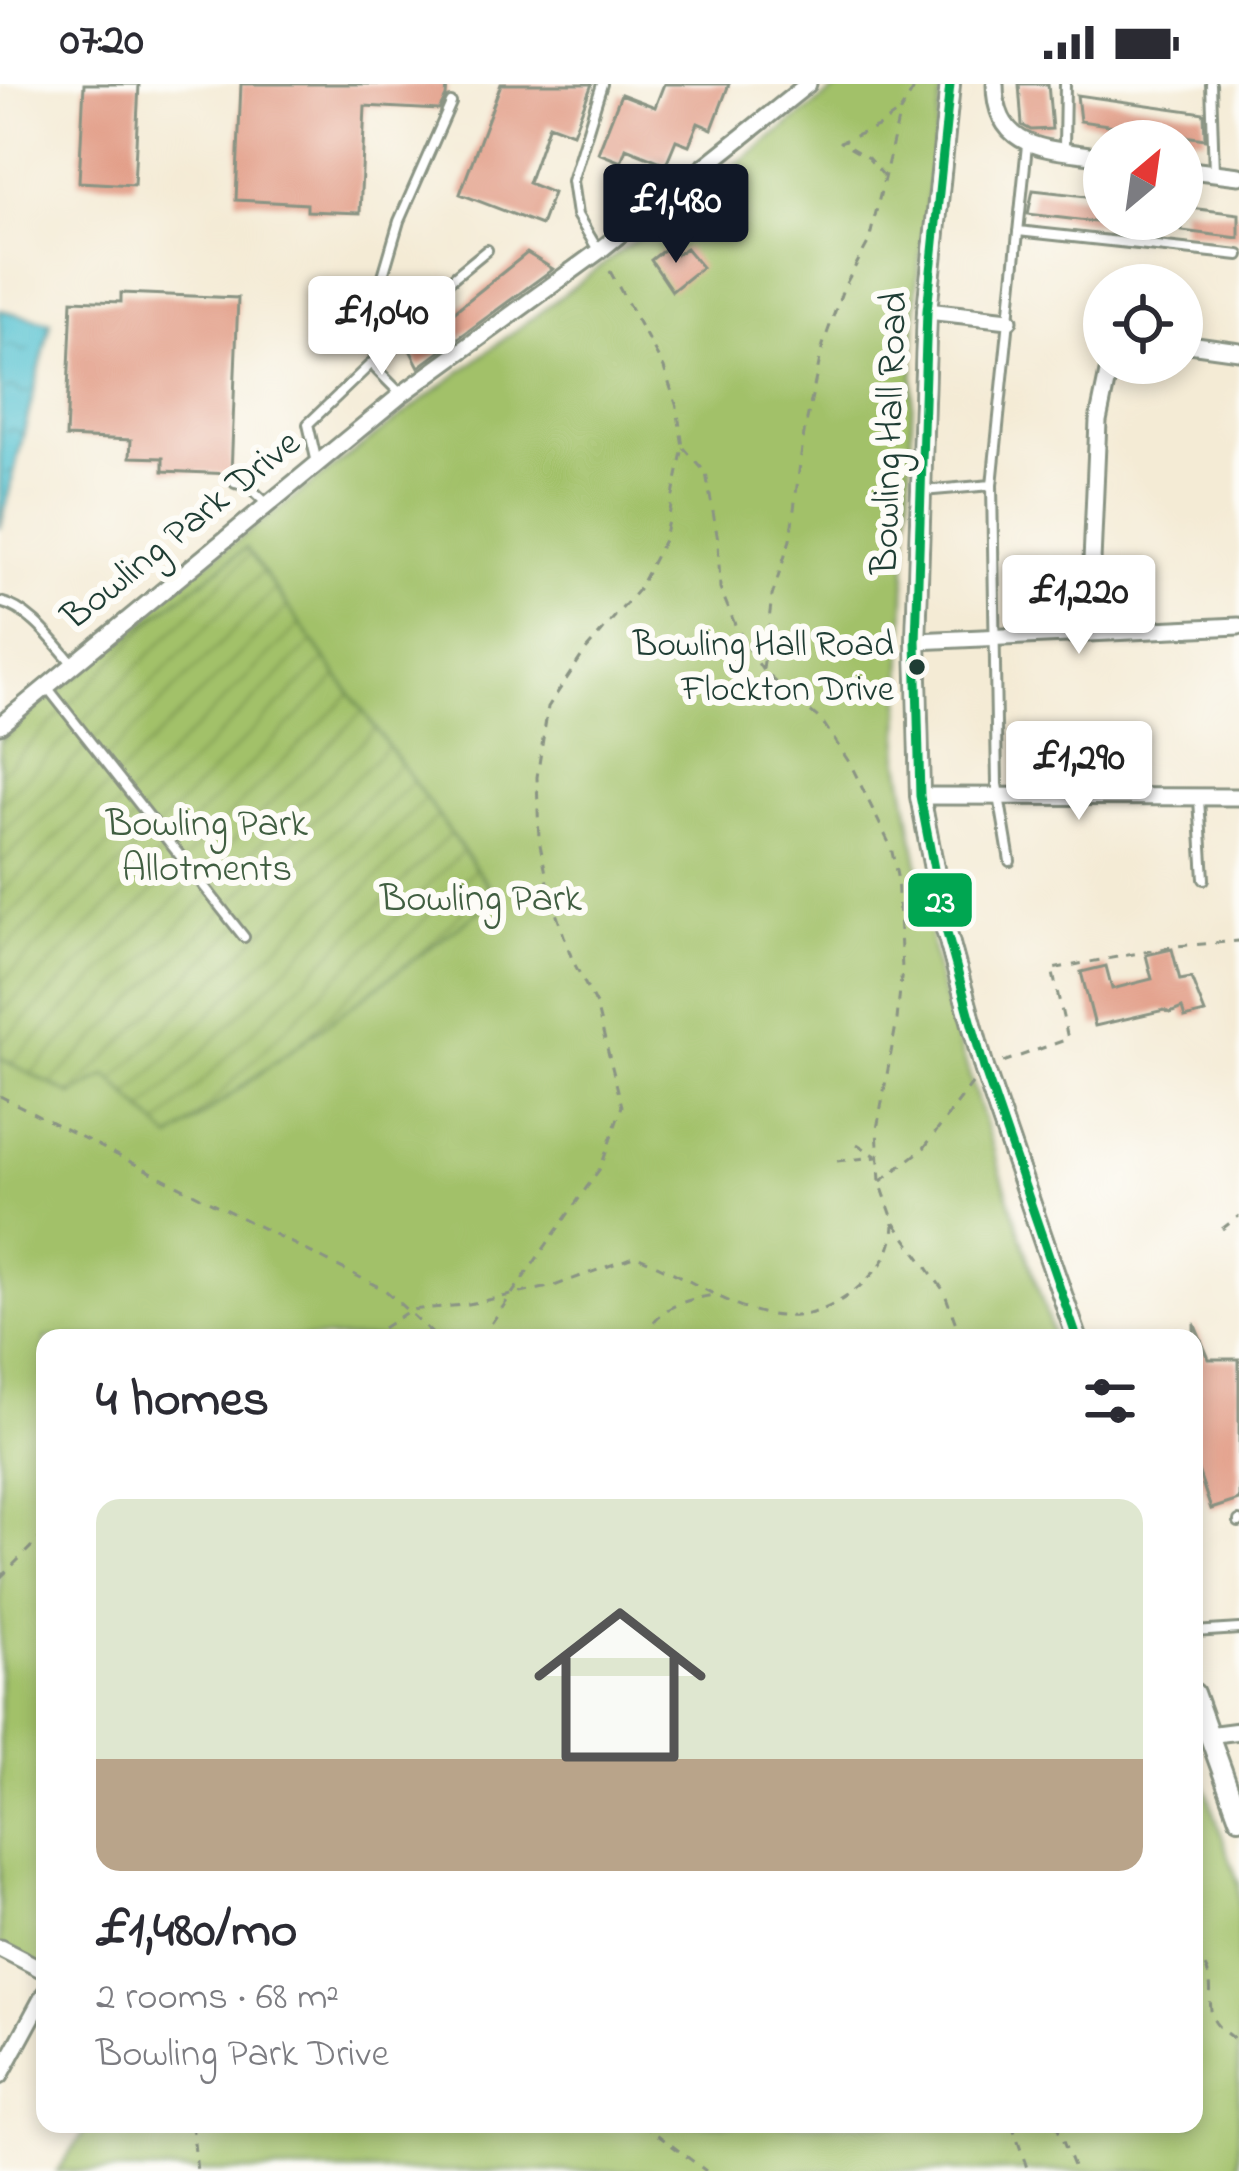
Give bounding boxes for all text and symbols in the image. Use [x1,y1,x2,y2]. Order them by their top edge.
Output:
text: 07:20 [60,9,144,75]
north arrow [1083,120,1203,240]
map controls [1083,120,1203,384]
pin: £1,480 [578,164,774,266]
text: £1,480 [630,174,722,231]
button: locate [1083,264,1203,384]
pin: £1,040 [284,276,480,378]
text: £1,040 [335,286,429,343]
street label: Bowling Hall Road [858,291,924,576]
street label: Bowling Park Drive [49,416,314,646]
pin: £1,220 [981,555,1177,657]
text: £1,220 [1029,565,1129,622]
place label: Bowling Hall Road Flockton Drive [632,620,895,718]
marker: Bowling Hall Road Flockton Drive [906,656,928,678]
pin: £1,290 [981,721,1177,823]
text: £1,290 [1033,731,1125,788]
park label: Bowling Park Allotments [105,797,309,899]
line badge: 23 [906,871,974,929]
park label: Bowling Park [379,872,583,929]
text: 23 [924,880,955,928]
text: 4 homes [96,1364,269,1439]
icon: filters [1077,1368,1143,1434]
icon: home [512,1577,728,1793]
text: £1,480/mo [96,1895,297,1970]
text: 2 rooms · 68 m² [96,1970,339,2027]
text: Bowling Park Drive [96,2027,389,2084]

